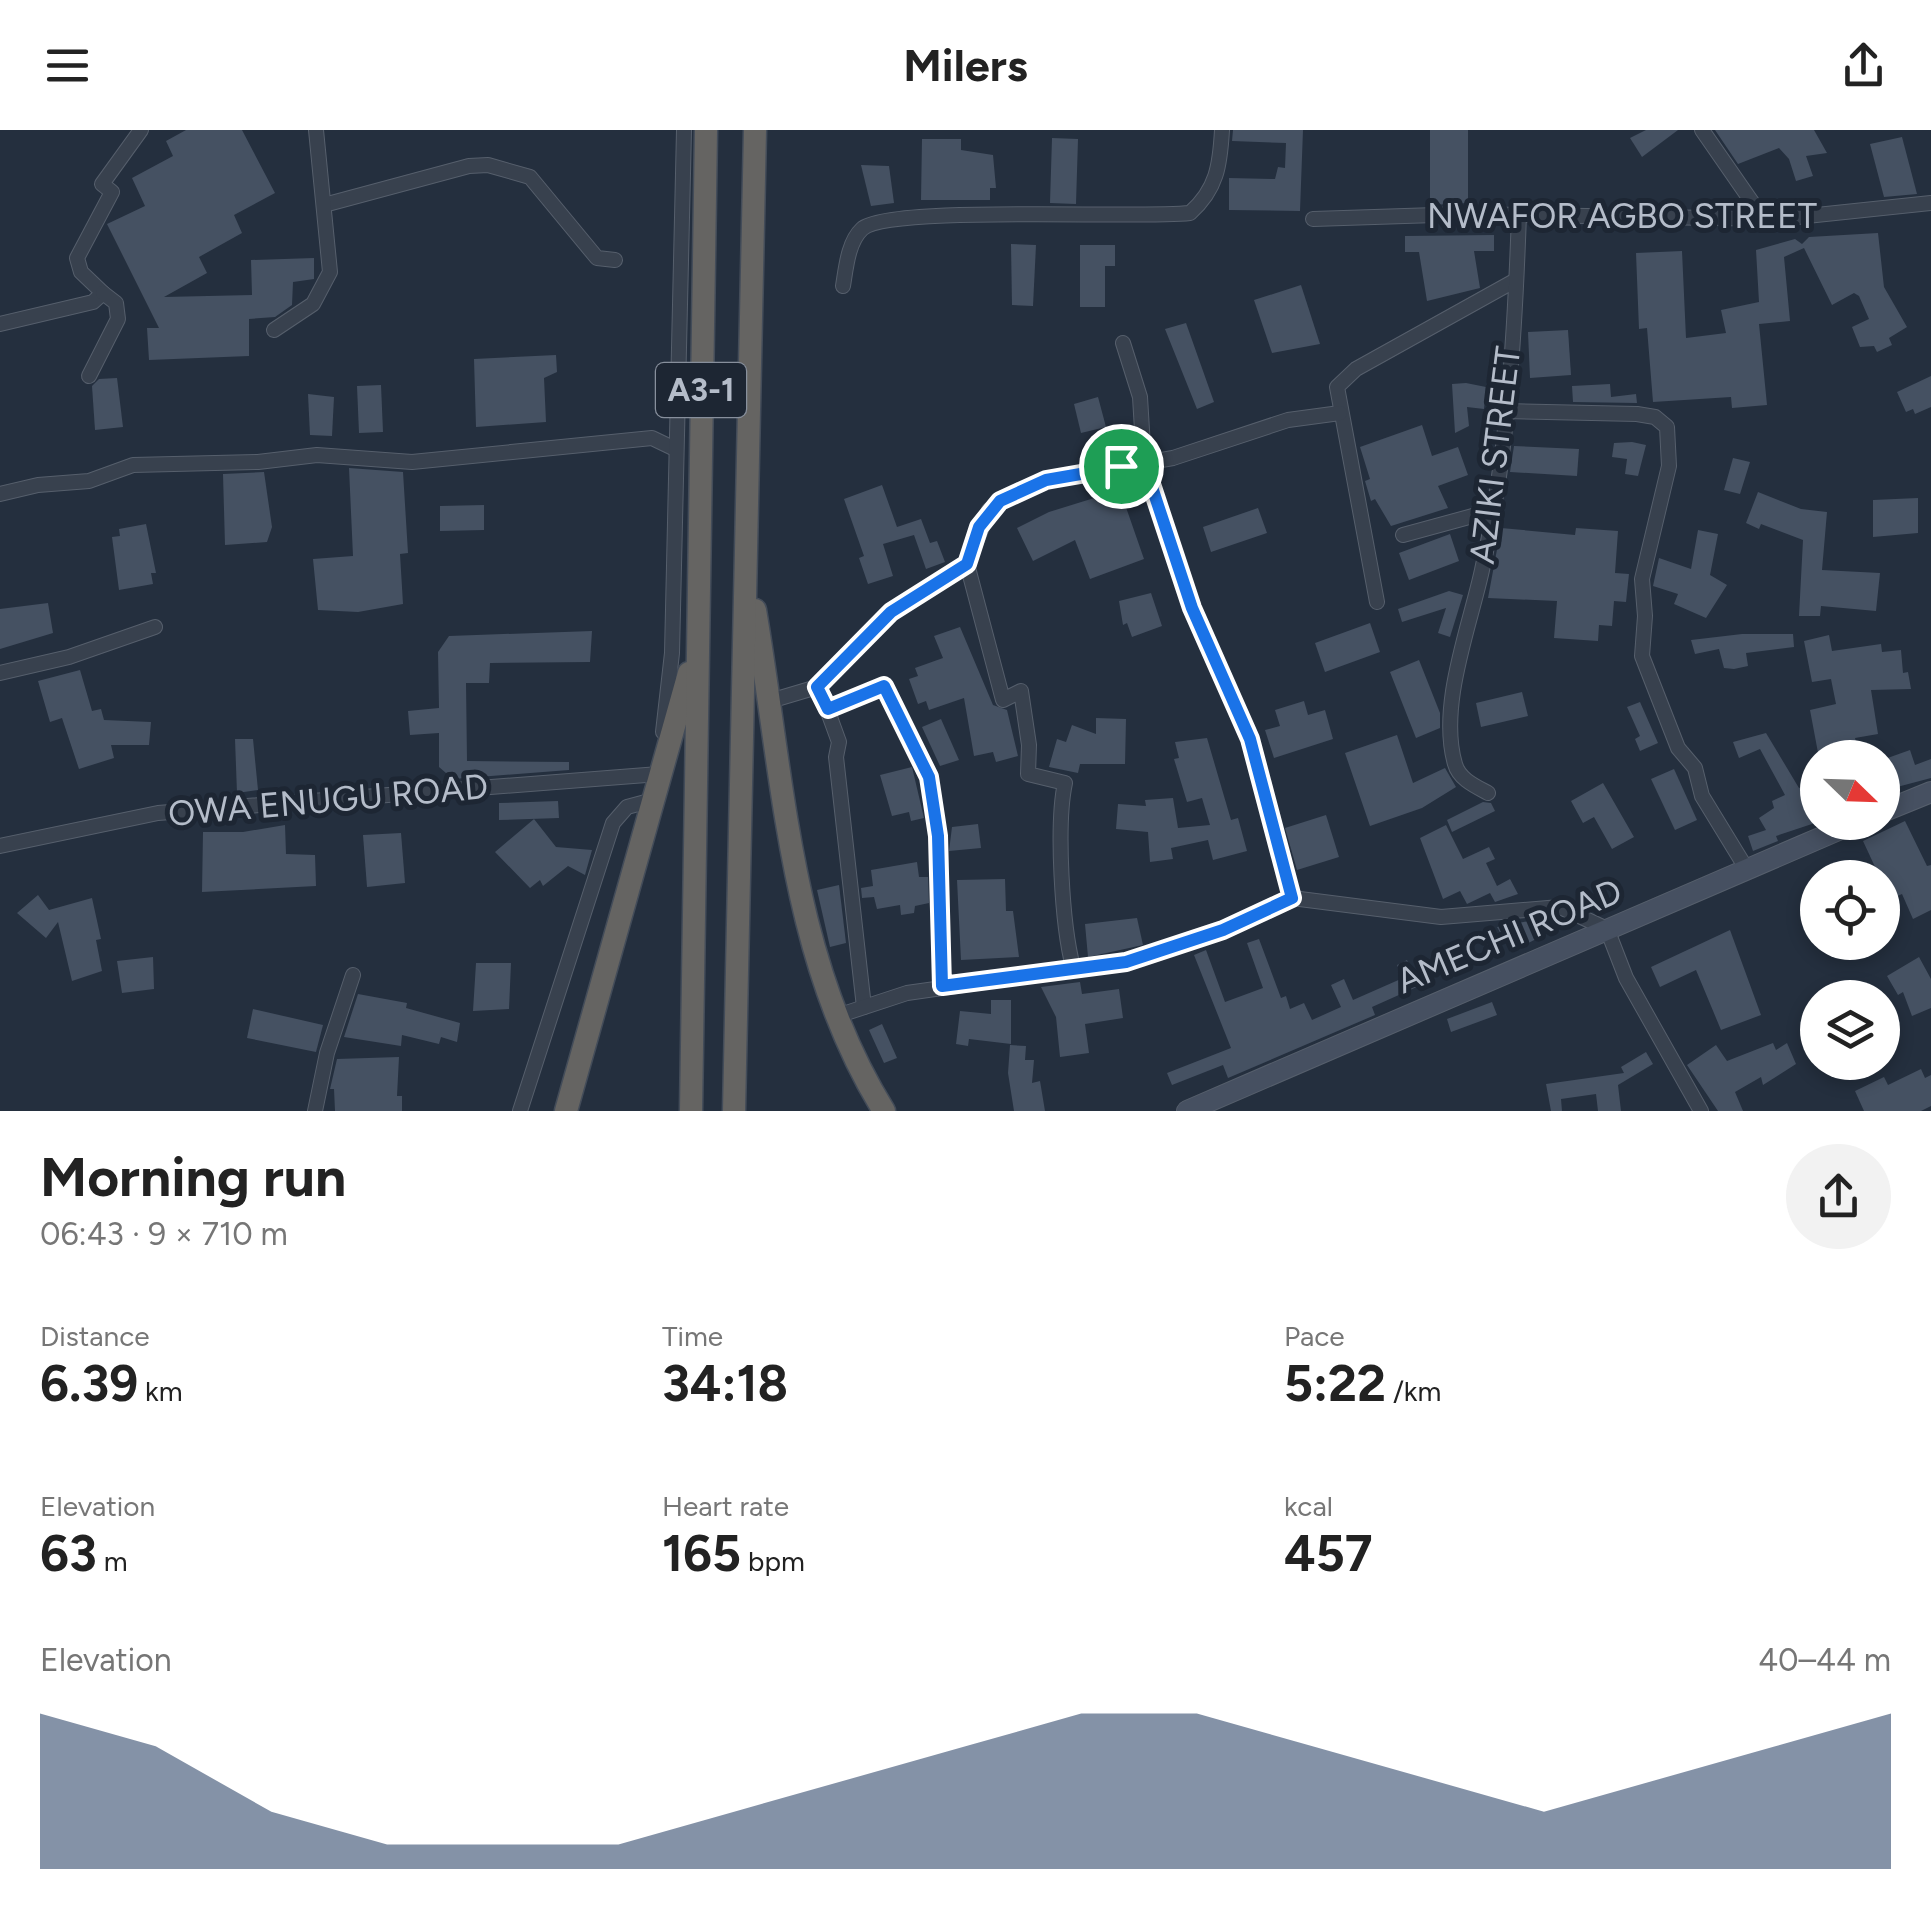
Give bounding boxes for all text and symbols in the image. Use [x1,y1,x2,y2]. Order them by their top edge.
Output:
icon: menu [40,38,95,93]
text: Milers [903,38,1028,92]
icon: share [1836,38,1891,93]
street label: NWAFOR AGBO STREET [1427,195,1817,237]
street label: AZIKI STREET [1461,344,1529,566]
road number: A3-1 [656,363,746,417]
pin [1079,424,1164,509]
icon: arrive [1094,439,1149,494]
north arrow [1800,740,1900,840]
map controls [1800,740,1900,1080]
street label: OWA ENUGU ROAD [166,765,490,835]
button: locate [1800,860,1900,960]
street label: AMECHI ROAD [1390,870,1628,1002]
button: layers [1800,980,1900,1080]
text: Morning run [40,1144,346,1210]
button: share [1786,1144,1891,1249]
text: 06:43 · 9 × 710 m [40,1215,288,1253]
text: Distance [40,1319,150,1353]
text: Time [662,1319,723,1353]
text: Pace [1284,1319,1345,1353]
text: 6.39 [40,1353,138,1414]
text: 34:18 [662,1353,788,1414]
text: 5:22 [1284,1353,1386,1414]
text: km [138,1374,183,1408]
text: /km [1386,1374,1441,1408]
text: Elevation [40,1489,155,1523]
text: Heart rate [662,1489,789,1523]
text: kcal [1284,1489,1333,1523]
text: 63 [40,1523,97,1584]
text: 165 [662,1523,741,1584]
text: 457 [1284,1523,1373,1584]
text: m [97,1544,128,1578]
text: bpm [741,1544,805,1578]
text: Elevation [40,1641,172,1679]
text: 40–44 m [1758,1641,1891,1679]

